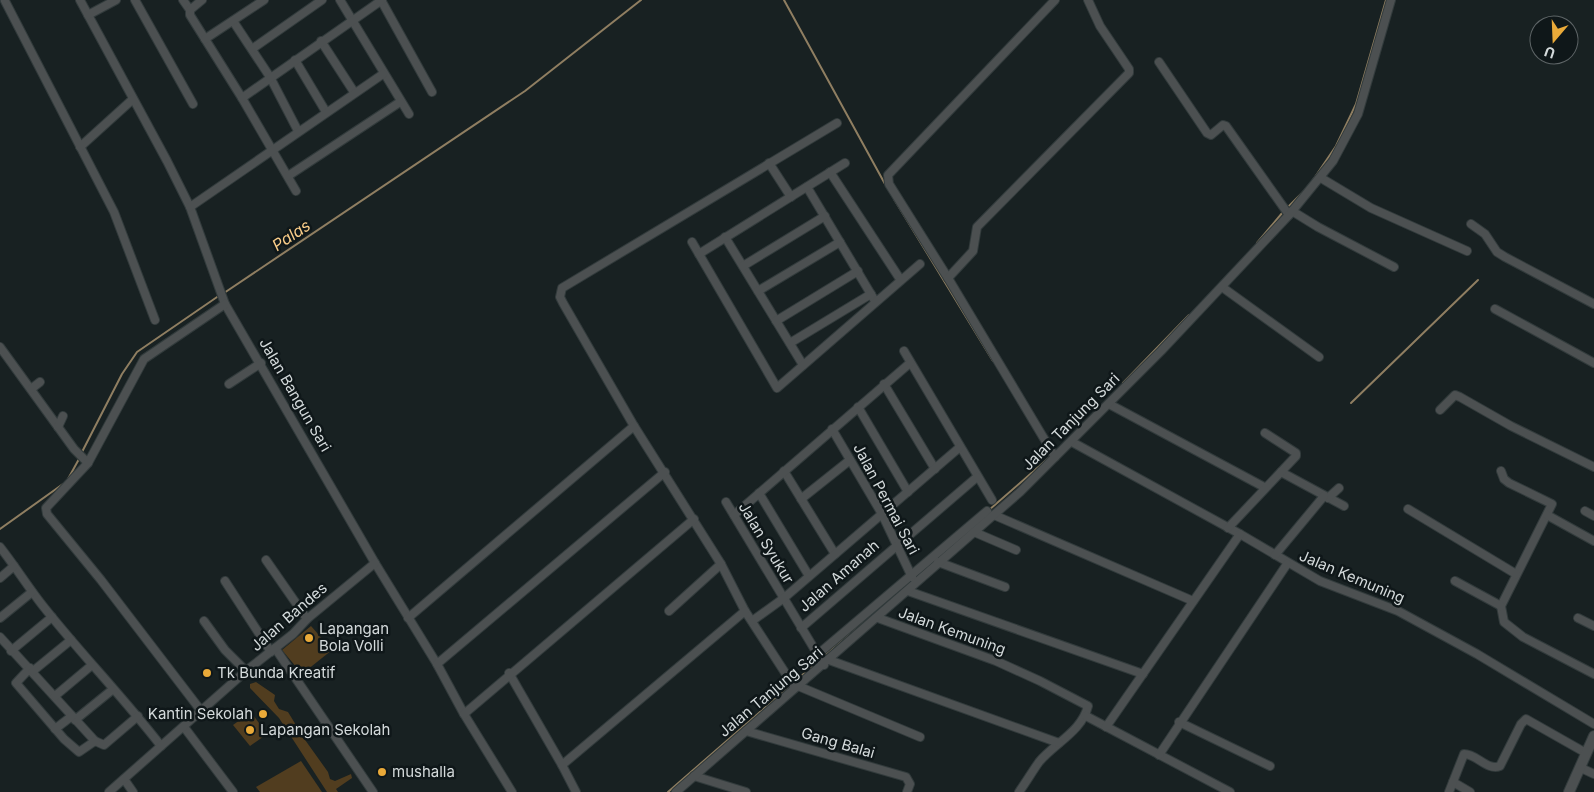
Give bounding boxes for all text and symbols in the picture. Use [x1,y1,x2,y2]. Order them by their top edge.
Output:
north arrow [1529,15,1579,65]
text: U [1542,43,1557,62]
water label: Palas [268,215,314,255]
street label: Jalan Bangun Sari [255,335,336,455]
street label: Jalan Tanjung Sari [1018,369,1123,474]
street label: Jalan Permai Sari [849,440,924,558]
street label: Jalan Syukur [735,499,798,587]
street label: Jalan Amanah [795,536,883,616]
street label: Jalan Kemuning [1297,546,1408,607]
street label: Jalan Bandes [247,578,331,655]
street label: Jalan Kemuning [896,602,1008,659]
place label: Lapangan Bola Volli [319,619,389,655]
marker: Lapangan Bola Volli [303,632,315,644]
street label: Jalan Tanjung Sari [715,642,827,741]
place label: Tk Bunda Kreatif [217,663,336,682]
marker: Tk Bunda Kreatif [201,667,213,679]
place label: Kantin Sekolah [148,704,253,723]
marker: Kantin Sekolah [257,708,269,720]
place label: Lapangan Sekolah [260,720,390,739]
street label: Gang Balai [799,723,877,762]
marker: Lapangan Sekolah [244,724,256,736]
place label: mushalla [392,762,455,781]
marker: mushalla [376,766,388,778]

